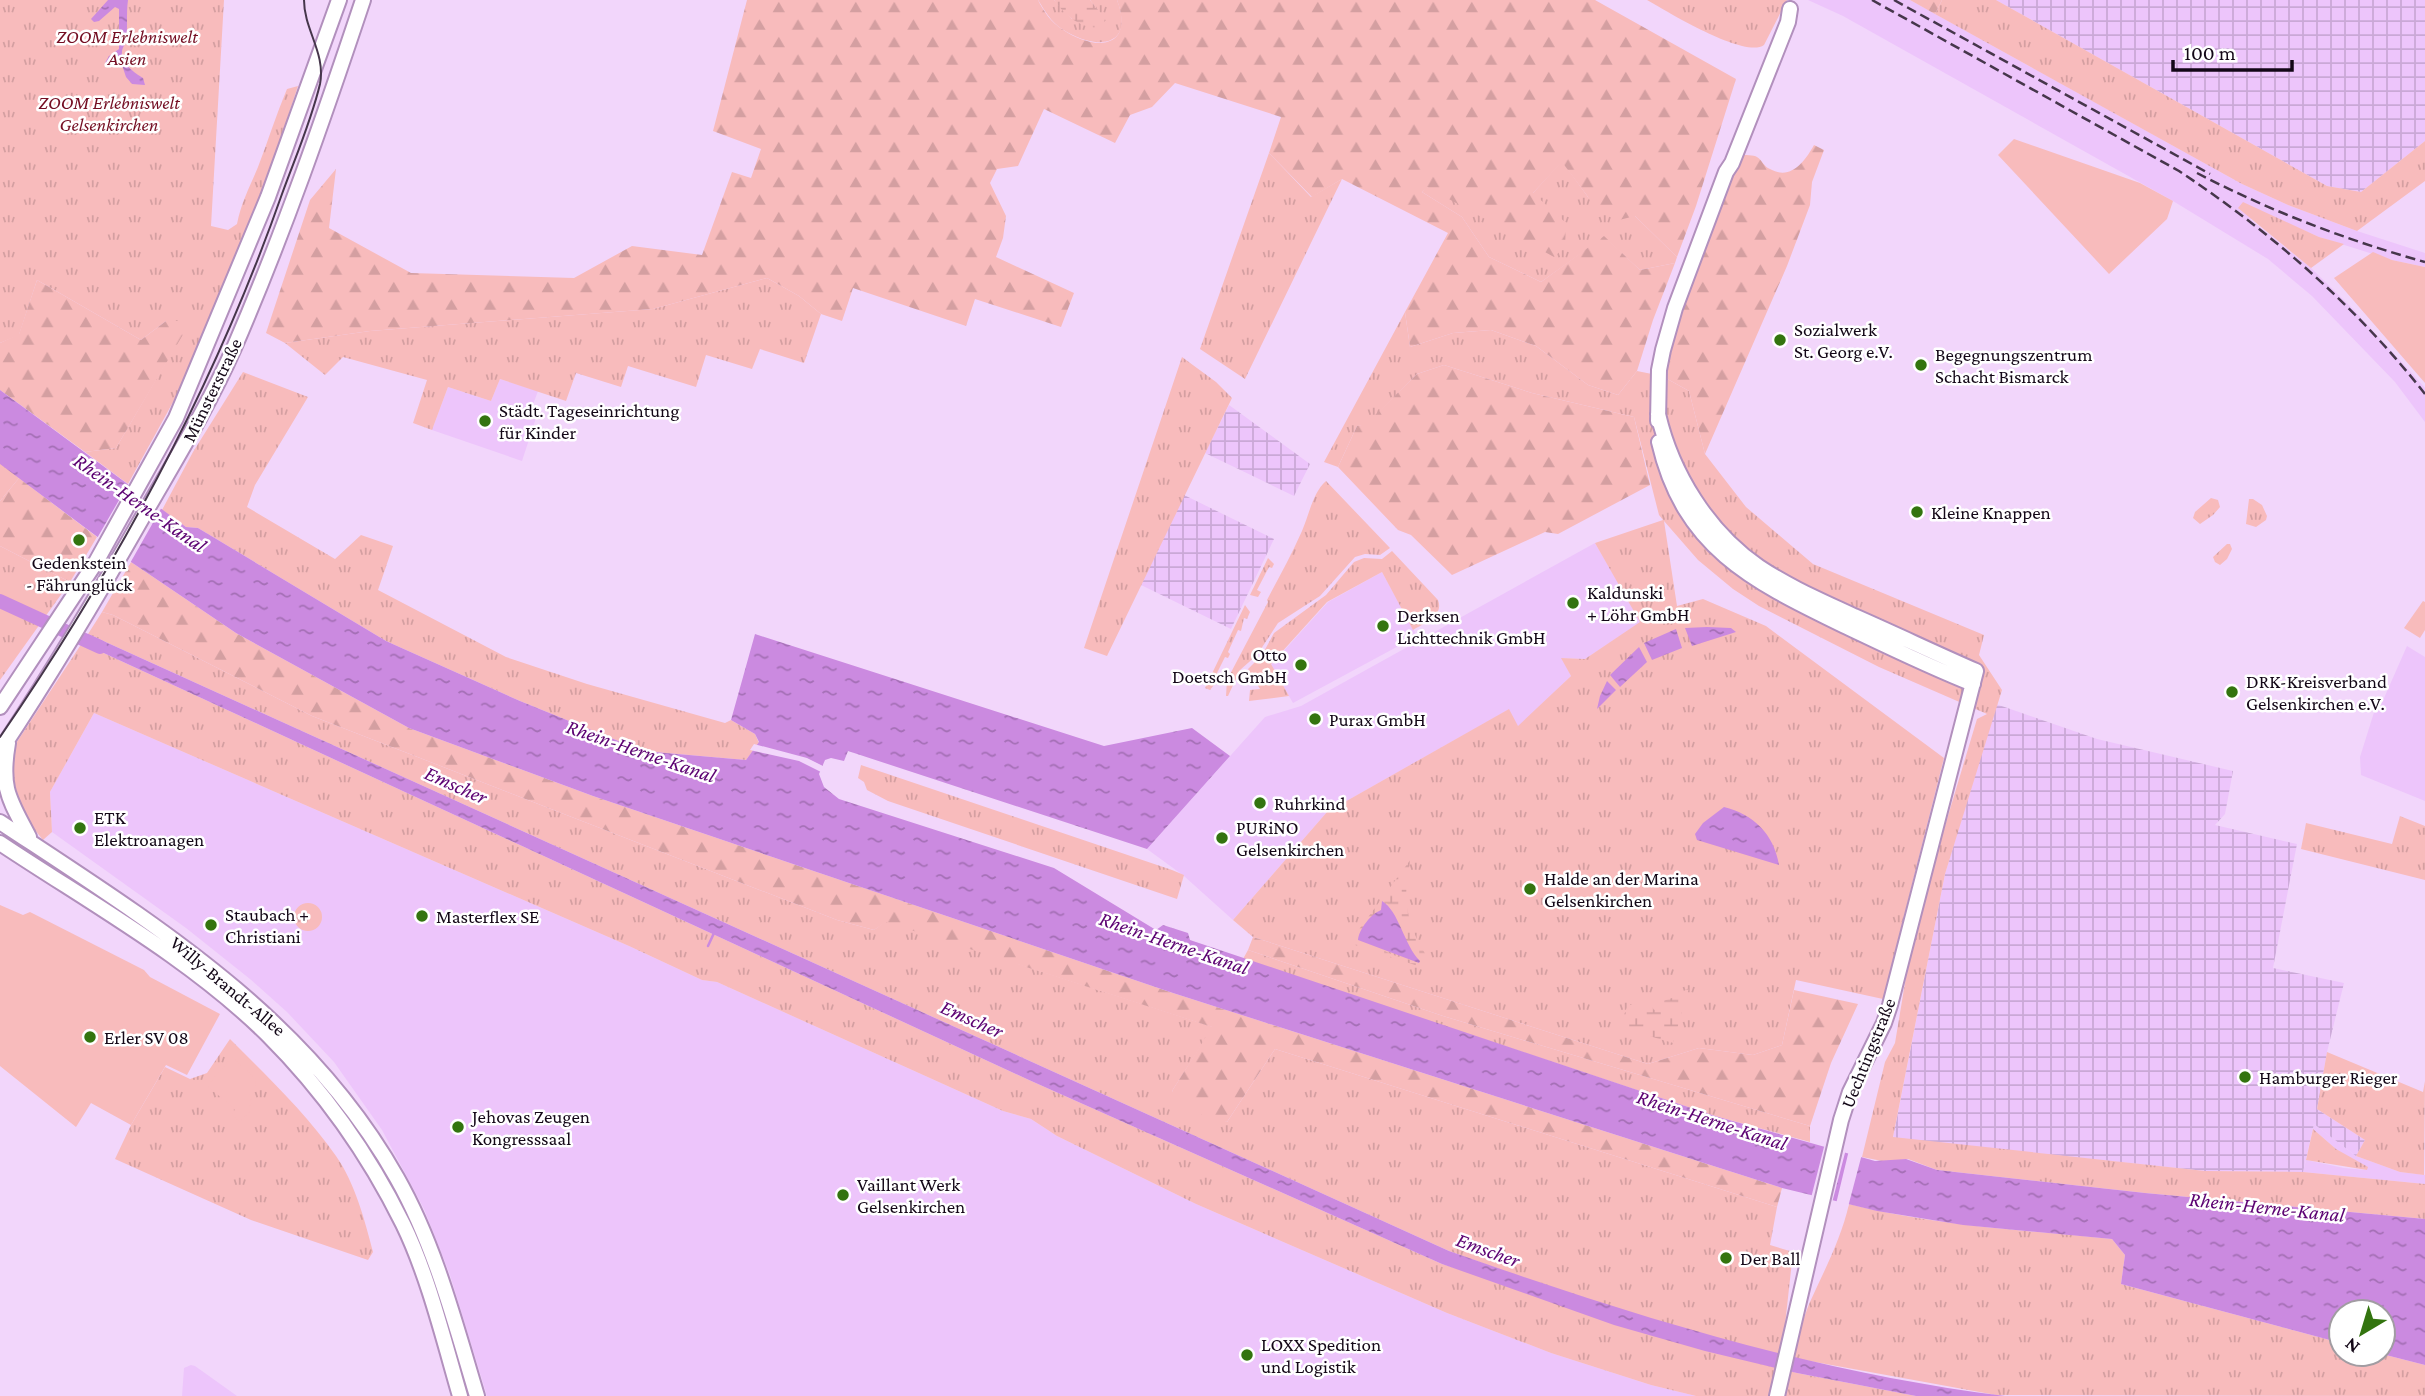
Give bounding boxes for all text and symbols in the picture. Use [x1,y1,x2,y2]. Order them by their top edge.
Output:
park label: ZOOM Erlebniswelt Asien [56,26,198,69]
scale bar [2173,28,2292,72]
text: 100 m [2184,41,2236,65]
park label: ZOOM Erlebniswelt Gelsenkirchen [38,92,180,135]
place label: Sozialwerk St. Georg e.V. [1794,319,1893,362]
marker: Sozialwerk St. Georg e.V. [1772,332,1788,348]
street label: Münsterstraße [178,335,246,445]
place label: Begegnungszentrum Schacht Bismarck [1935,344,2092,387]
marker: Begegnungszentrum Schacht Bismarck [1913,357,1929,373]
place label: Städt. Tageseinrichtung für Kinder [499,400,679,443]
marker: Städt. Tageseinrichtung für Kinder [477,413,493,429]
water label: Rhein-Herne-Kanal [69,448,212,558]
place label: Kleine Knappen [1931,502,2051,523]
marker: Kleine Knappen [1909,504,1925,520]
marker: Gedenkstein - Fährunglück [71,532,87,548]
place label: Gedenkstein - Fährunglück [26,552,133,595]
place label: Kaldunski + Löhr GmbH [1587,582,1690,625]
marker: Kaldunski + Löhr GmbH [1565,595,1581,611]
place label: Derksen Lichttechnik GmbH [1397,605,1546,648]
marker: Derksen Lichttechnik GmbH [1375,618,1391,634]
place label: Otto Doetsch GmbH [1172,644,1287,687]
marker: Otto Doetsch GmbH [1293,657,1309,673]
place label: DRK-Kreisverband Gelsenkirchen e.V. [2246,671,2387,714]
marker: DRK-Kreisverband Gelsenkirchen e.V. [2224,684,2240,700]
place label: Purax GmbH [1329,709,1426,730]
marker: Purax GmbH [1307,711,1323,727]
water label: Rhein-Herne-Kanal [563,714,720,788]
water label: Emscher [421,761,492,810]
place label: Ruhrkind [1274,793,1345,814]
marker: Ruhrkind [1252,795,1268,811]
place label: ETK Elektroanagen [94,807,204,850]
place label: PURiNO Gelsenkirchen [1236,817,1344,860]
marker: ETK Elektroanagen [72,820,88,836]
marker: PURiNO Gelsenkirchen [1214,830,1230,846]
place label: Halde an der Marina Gelsenkirchen [1544,868,1699,911]
marker: Halde an der Marina Gelsenkirchen [1522,881,1538,897]
place label: Staubach + Christiani [225,904,309,947]
place label: Masterflex SE [436,906,539,927]
water label: Rhein-Herne-Kanal [1096,906,1253,980]
marker: Masterflex SE [414,908,430,924]
marker: Staubach + Christiani [203,917,219,933]
street label: Willy-Brandt-Allee [166,932,290,1040]
water label: Emscher [937,995,1008,1044]
street label: Uechtingstraße [1836,995,1900,1111]
place label: Erler SV 08 [104,1027,189,1048]
marker: Erler SV 08 [82,1029,98,1045]
place label: Hamburger Rieger [2259,1067,2398,1088]
marker: Hamburger Rieger [2237,1069,2253,1085]
water label: Rhein-Herne-Kanal [1634,1084,1791,1156]
place label: Jehovas Zeugen Kongresssaal [470,1106,590,1149]
marker: Jehovas Zeugen Kongresssaal [450,1119,466,1135]
place label: Vaillant Werk Gelsenkirchen [857,1174,965,1217]
marker: Vaillant Werk Gelsenkirchen [835,1187,851,1203]
water label: Rhein-Herne-Kanal [2188,1187,2347,1227]
water label: Emscher [1453,1227,1524,1273]
place label: Der Ball [1740,1248,1801,1269]
marker: Der Ball [1718,1250,1734,1266]
north arrow [2327,1298,2397,1368]
place label: LOXX Spedition und Logistik [1261,1334,1381,1377]
text: N [2340,1334,2363,1358]
marker: LOXX Spedition und Logistik [1239,1347,1255,1363]

